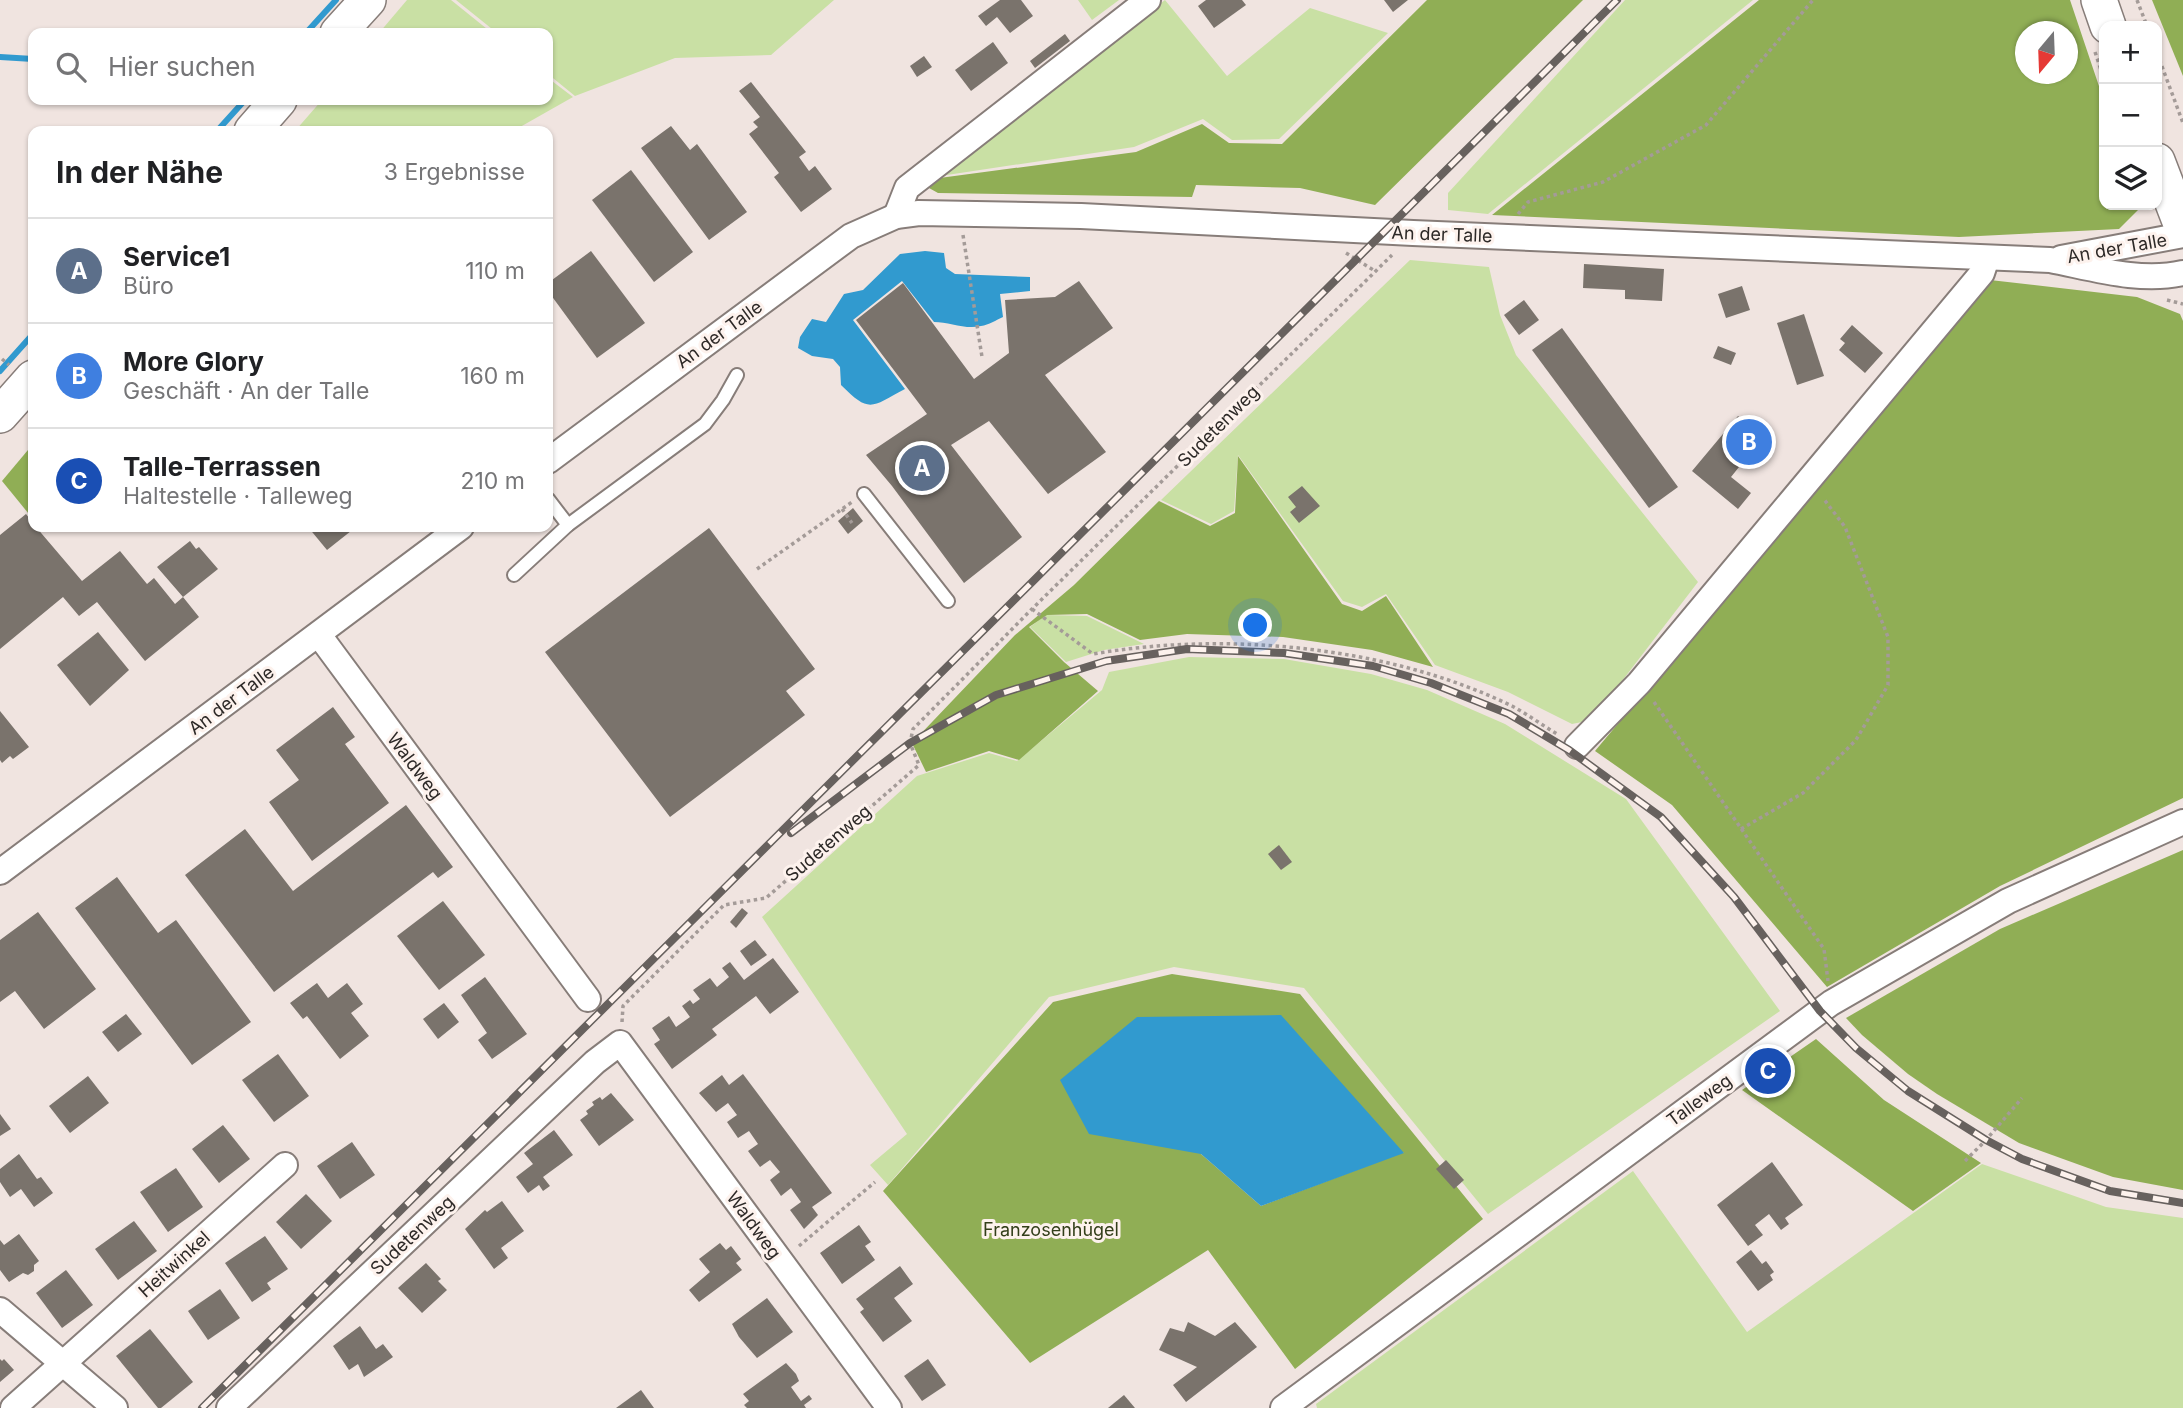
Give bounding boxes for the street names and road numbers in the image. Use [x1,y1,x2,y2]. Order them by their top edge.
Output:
street label: An der Talle [1391,222,1493,246]
street label: An der Talle [2065,229,2169,267]
street label: An der Talle [672,296,766,372]
street label: Sudetenweg [1173,381,1263,471]
street label: An der Talle [184,661,278,739]
street label: Waldweg [383,728,447,804]
street label: Sudetenweg [781,800,875,886]
street label: Talleweg [1662,1069,1736,1131]
street label: Waldweg [723,1187,785,1263]
street label: Sudetenweg [366,1191,458,1279]
street label: Heitwinkel [134,1227,214,1301]

